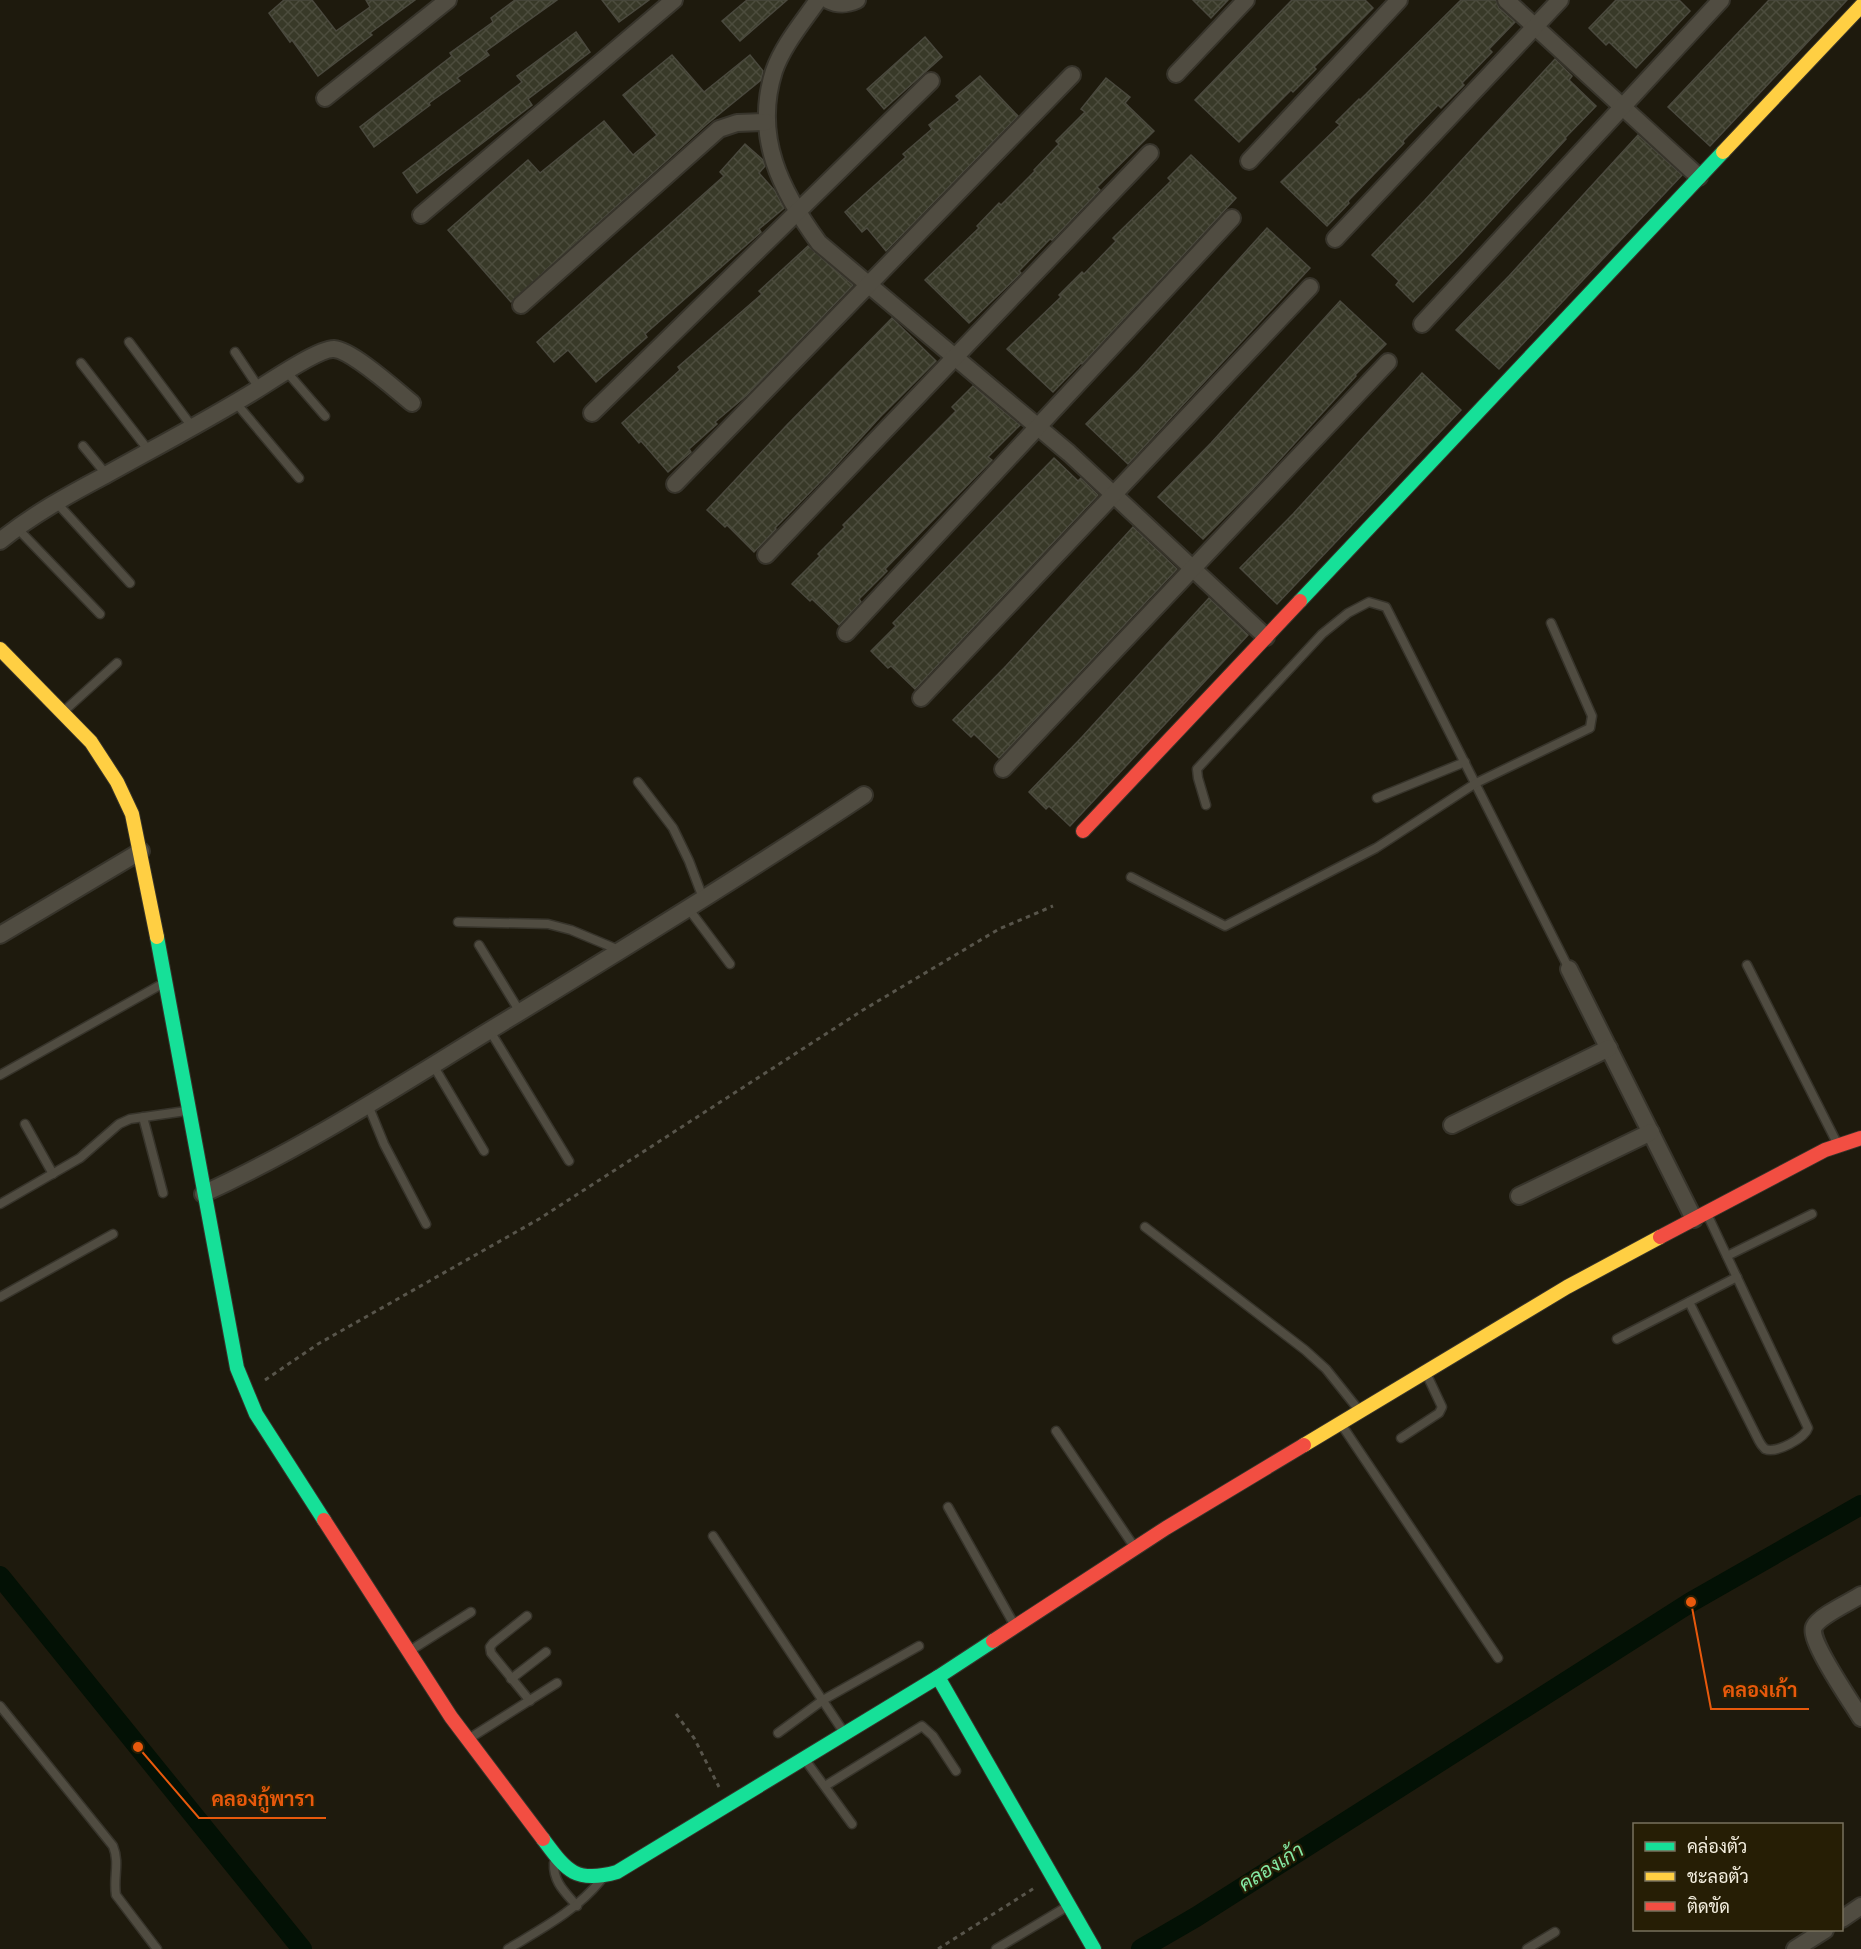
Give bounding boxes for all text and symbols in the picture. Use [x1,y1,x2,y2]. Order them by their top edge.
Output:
callout: คลองเก้า [1711,1671,1809,1709]
text: คลองเก้า [1723,1677,1797,1702]
callout: คลองกู้พารา [199,1780,326,1818]
text: คลองกู้พารา [211,1786,315,1813]
legend [1633,1823,1843,1931]
text: คล่องตัว [1687,1835,1747,1857]
water label: คลองเก้า [1234,1837,1308,1896]
text: ชะลอตัว [1687,1866,1749,1887]
text: ติดขัด [1687,1896,1730,1917]

